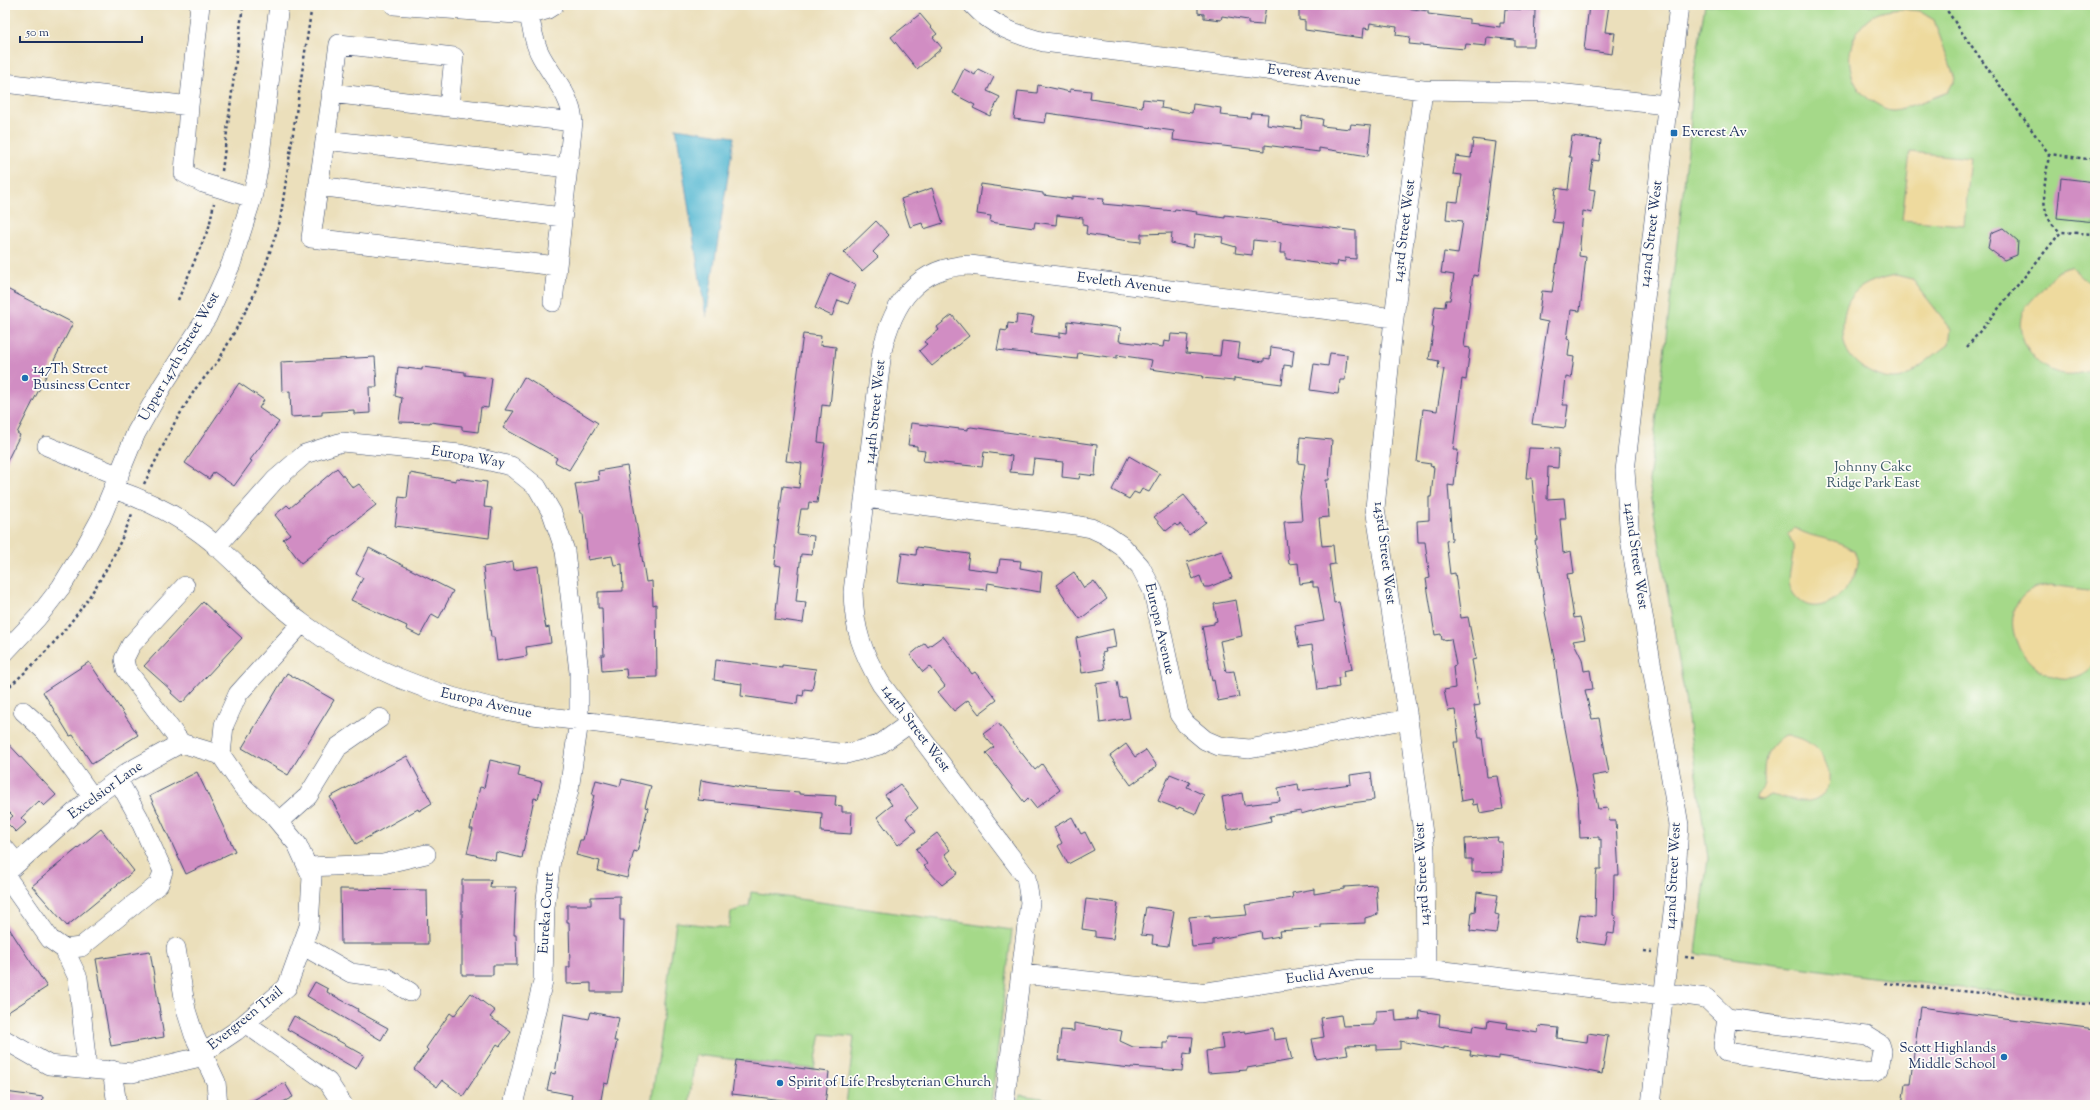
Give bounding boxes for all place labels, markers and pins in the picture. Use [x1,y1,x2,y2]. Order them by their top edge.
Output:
place label: Everest Av [1682,123,1748,143]
marker: Everest Av [1669,128,1679,138]
place label: 147Th Street Business Center [33,360,131,396]
marker: 147Th Street Business Center [20,373,30,383]
place label: Scott Highlands Middle School [1899,1039,1996,1075]
marker: Scott Highlands Middle School [1999,1052,2009,1062]
place label: Spirit of Life Presbyterian Church [788,1073,991,1093]
marker: Spirit of Life Presbyterian Church [775,1078,785,1088]

